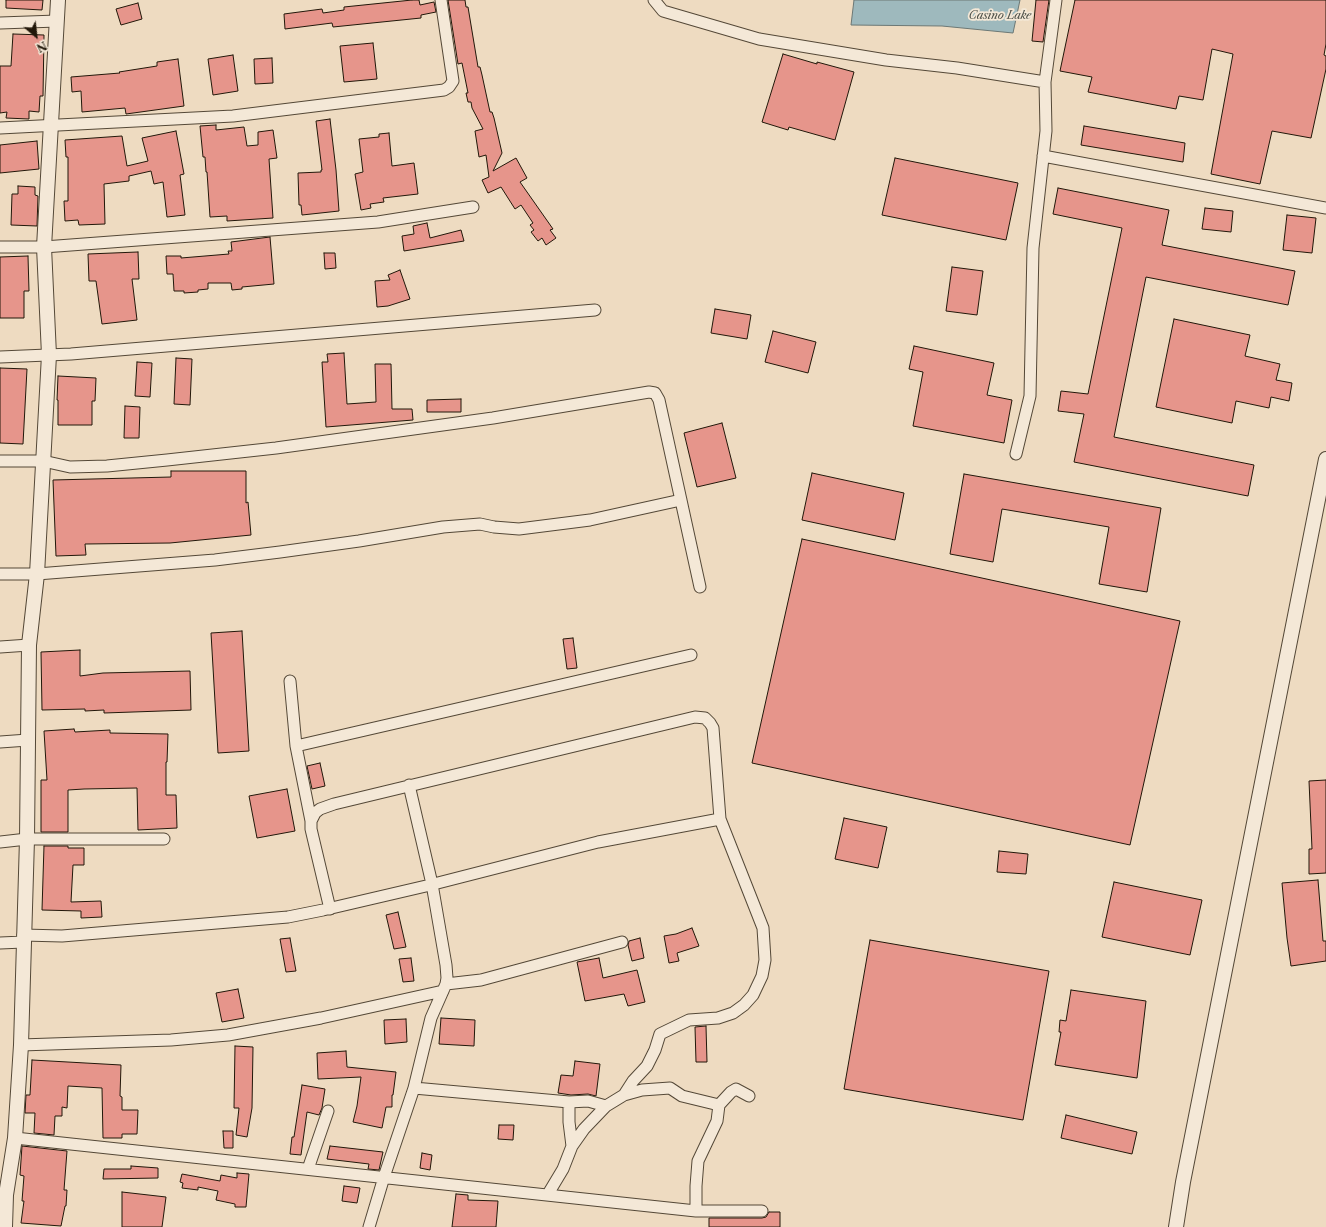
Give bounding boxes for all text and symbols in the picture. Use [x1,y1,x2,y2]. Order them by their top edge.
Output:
water label: Casino Lake [969,9,1031,23]
north arrow [16,16,56,56]
text: N [34,38,49,55]

